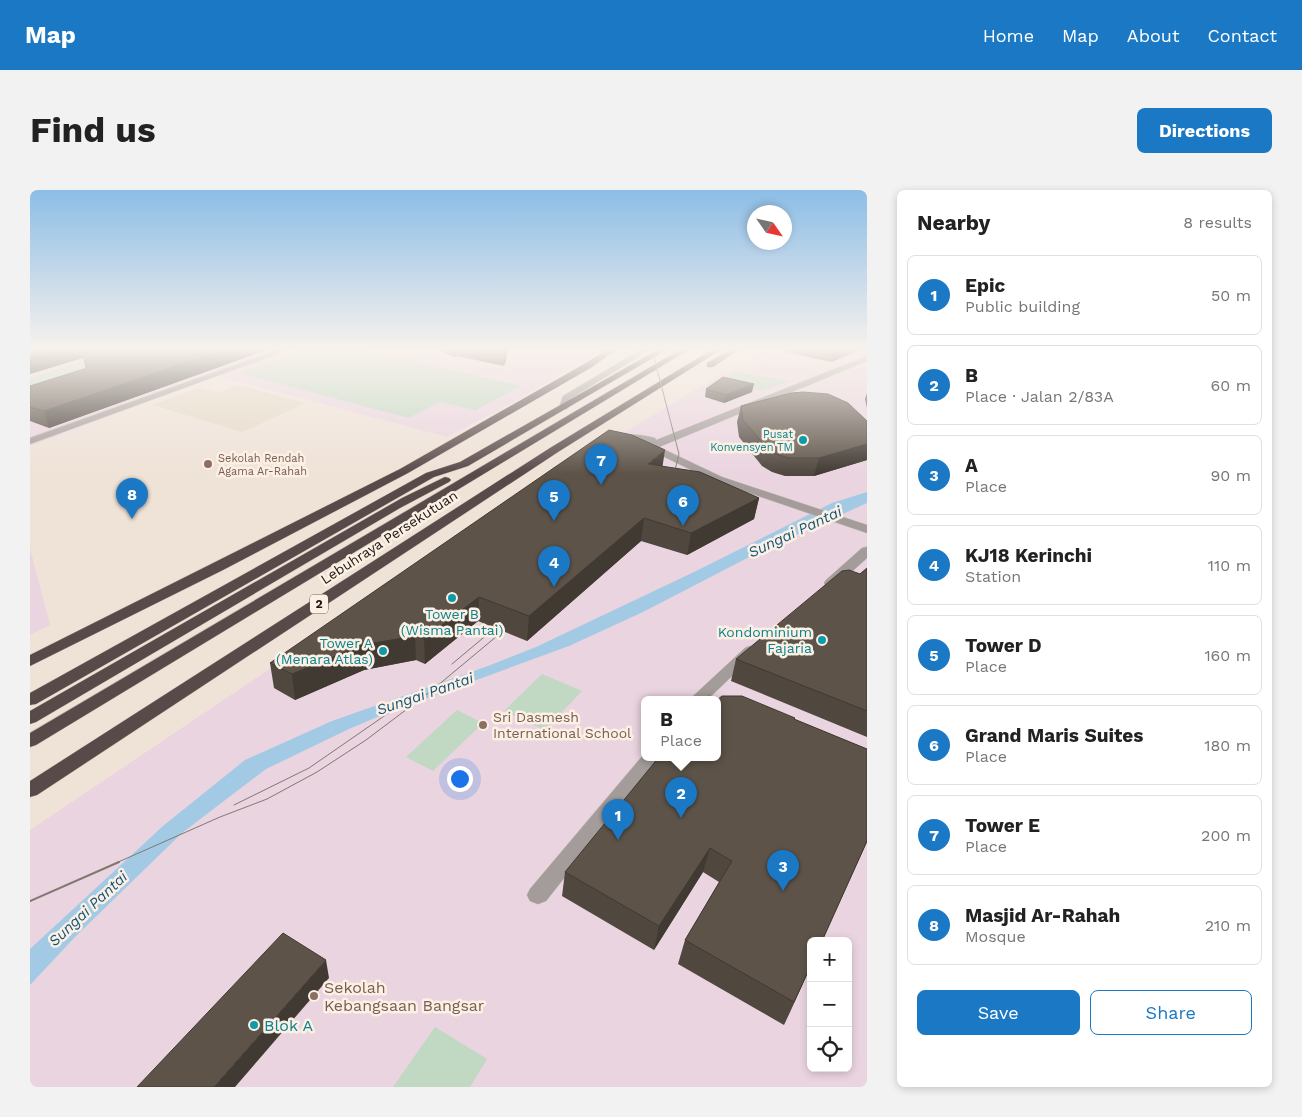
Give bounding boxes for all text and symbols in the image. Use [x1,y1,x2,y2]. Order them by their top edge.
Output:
text: Map [25,21,76,49]
text: Home [983,25,1034,46]
text: Map [1062,25,1099,46]
text: About [1127,25,1179,46]
text: Contact [1207,25,1277,46]
button: Directions [1137,108,1272,153]
text: Find us [30,109,156,151]
north arrow [747,205,792,250]
text: Nearby [917,210,990,235]
text: 8 results [1183,213,1252,232]
text: Epic [965,274,1005,297]
text: 1 [931,286,937,305]
text: 50 m [1211,286,1251,305]
text: Public building [965,297,1080,316]
text: B [965,364,978,387]
text: 2 [929,376,939,395]
text: 60 m [1211,376,1251,395]
text: Place · Jalan 2/83A [965,387,1114,406]
place label: Pusat Konvensyen TM [710,428,793,454]
marker: Pusat Konvensyen TM [797,434,809,446]
pin: 7 [585,444,617,485]
place label: Sekolah Rendah Agama Ar-Rahah [218,452,307,478]
text: A [965,454,978,477]
marker: Sekolah Rendah Agama Ar-Rahah [202,458,214,470]
text: 3 [929,466,939,485]
text: 90 m [1210,466,1251,485]
text: Place [965,477,1007,496]
pin: 8 [116,478,148,519]
pin: 5 [538,480,570,521]
pin: 6 [667,485,699,526]
street label: Lebuhraya Persekutuan [318,487,460,587]
water label: Sungai Pantai [745,502,846,562]
text: KJ18 Kerinchi [965,544,1092,567]
pin: 4 [538,546,570,587]
text: 4 [929,556,939,575]
text: 110 m [1208,556,1251,575]
text: Station [965,567,1021,586]
marker: Tower B (Wisma Pantai) [446,592,458,604]
road number: 2 [310,594,328,614]
place label: Tower B (Wisma Pantai) [401,606,503,638]
place label: Kondominium Fajaria [718,624,812,656]
marker: Kondominium Fajaria [816,634,828,646]
text: Tower D [965,634,1042,657]
place label: Tower A (Menara Atlas) [276,635,373,667]
marker: Tower A (Menara Atlas) [377,645,389,657]
text: 5 [929,646,939,665]
text: 160 m [1204,646,1251,665]
text: Place [965,657,1007,676]
water label: Sungai Pantai [374,669,477,719]
popup [641,696,721,761]
text: B [660,708,673,731]
place label: Sri Dasmesh International School [493,709,632,741]
marker: Sri Dasmesh International School [477,719,489,731]
text: Grand Maris Suites [965,724,1143,747]
text: Place [660,731,702,750]
text: 6 [929,736,939,755]
text: 180 m [1204,736,1251,755]
text: Place [965,747,1007,766]
your location [447,766,473,792]
pin: 2 [665,777,697,818]
pin: 1 [602,799,634,840]
text: Tower E [965,814,1040,837]
text: 7 [929,826,939,845]
text: 200 m [1201,826,1251,845]
text: Place [965,837,1007,856]
pin: 3 [767,850,799,891]
water label: Sungai Pantai [45,867,132,950]
text: Masjid Ar-Rahah [965,904,1120,927]
text: 8 [929,916,939,935]
text: 210 m [1205,916,1251,935]
text: Mosque [965,927,1026,946]
map controls [807,937,852,1072]
button: + [807,937,852,982]
place label: Sekolah Kebangsaan Bangsar [324,978,485,1015]
button: − [807,982,852,1027]
marker: Sekolah Kebangsaan Bangsar [308,990,320,1002]
button: Save [917,990,1080,1035]
button: Share [1090,990,1252,1035]
place label: Blok A [264,1016,313,1035]
marker: Blok A [248,1019,260,1031]
button: locate [807,1027,852,1072]

